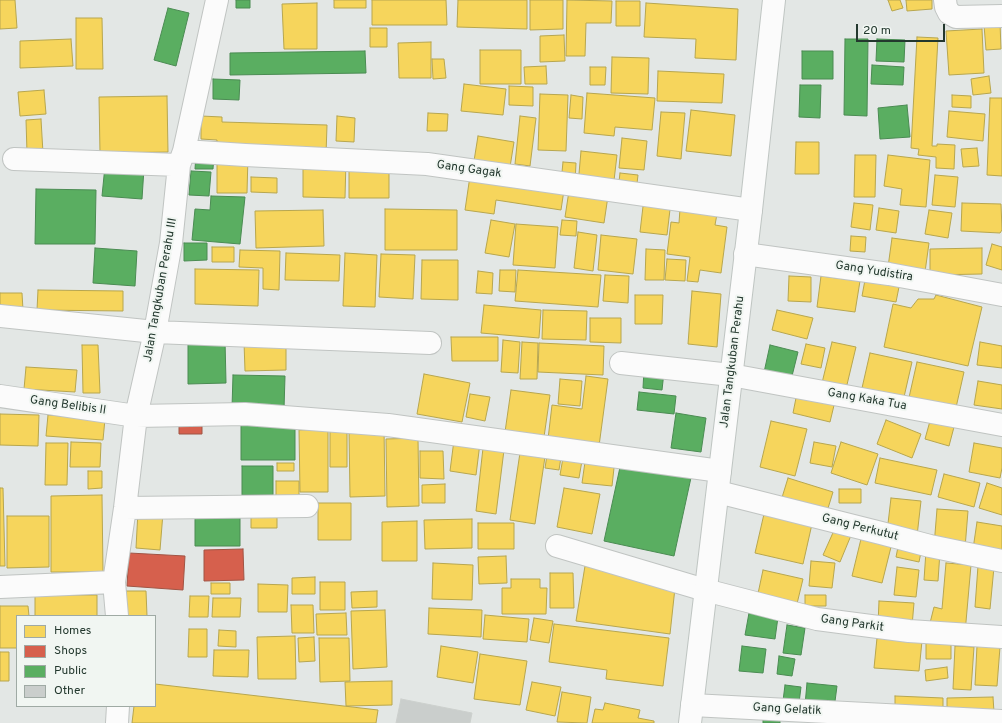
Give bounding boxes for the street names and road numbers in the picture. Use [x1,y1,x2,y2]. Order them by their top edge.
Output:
street label: Gang Gagak [436,158,502,182]
street label: Jalan Tangkuban Perahu III [141,217,181,363]
street label: Gang Yudistira [834,259,914,285]
street label: Jalan Tangkuban Perahu [718,295,748,429]
street label: Gang Kaka Tua [826,386,908,414]
street label: Gang Belibis II [29,394,107,418]
street label: Gang Perkutut [820,512,900,544]
street label: Gang Parkit [820,612,884,636]
street label: Gang Gelatik [752,701,822,719]

